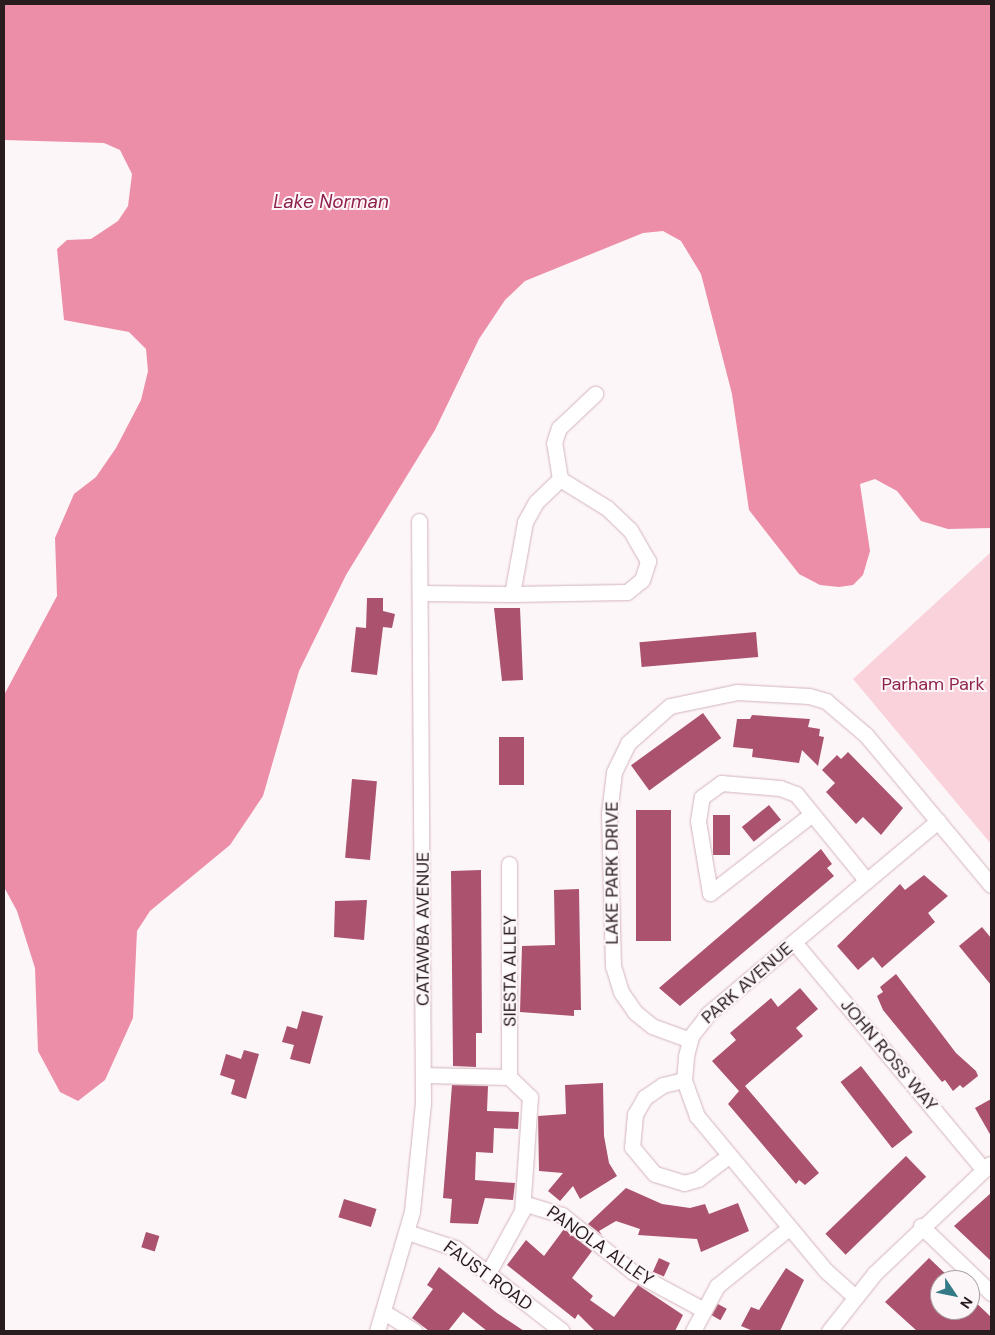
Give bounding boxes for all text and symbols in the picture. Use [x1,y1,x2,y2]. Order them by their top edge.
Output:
water label: Lake Norman [273,191,389,213]
park label: Parham Park [882,673,984,695]
street label: LAKE PARK DRIVE [601,801,623,945]
street label: CATAWBA AVENUE [412,852,434,1006]
street label: SIESTA ALLEY [499,915,521,1027]
street label: PARK AVENUE [697,938,797,1028]
street label: JOHN ROSS WAY [836,994,942,1116]
street label: PANOLA ALLEY [543,1201,657,1291]
street label: FAUST ROAD [439,1237,537,1315]
north arrow [930,1270,980,1320]
text: N [956,1294,977,1312]

